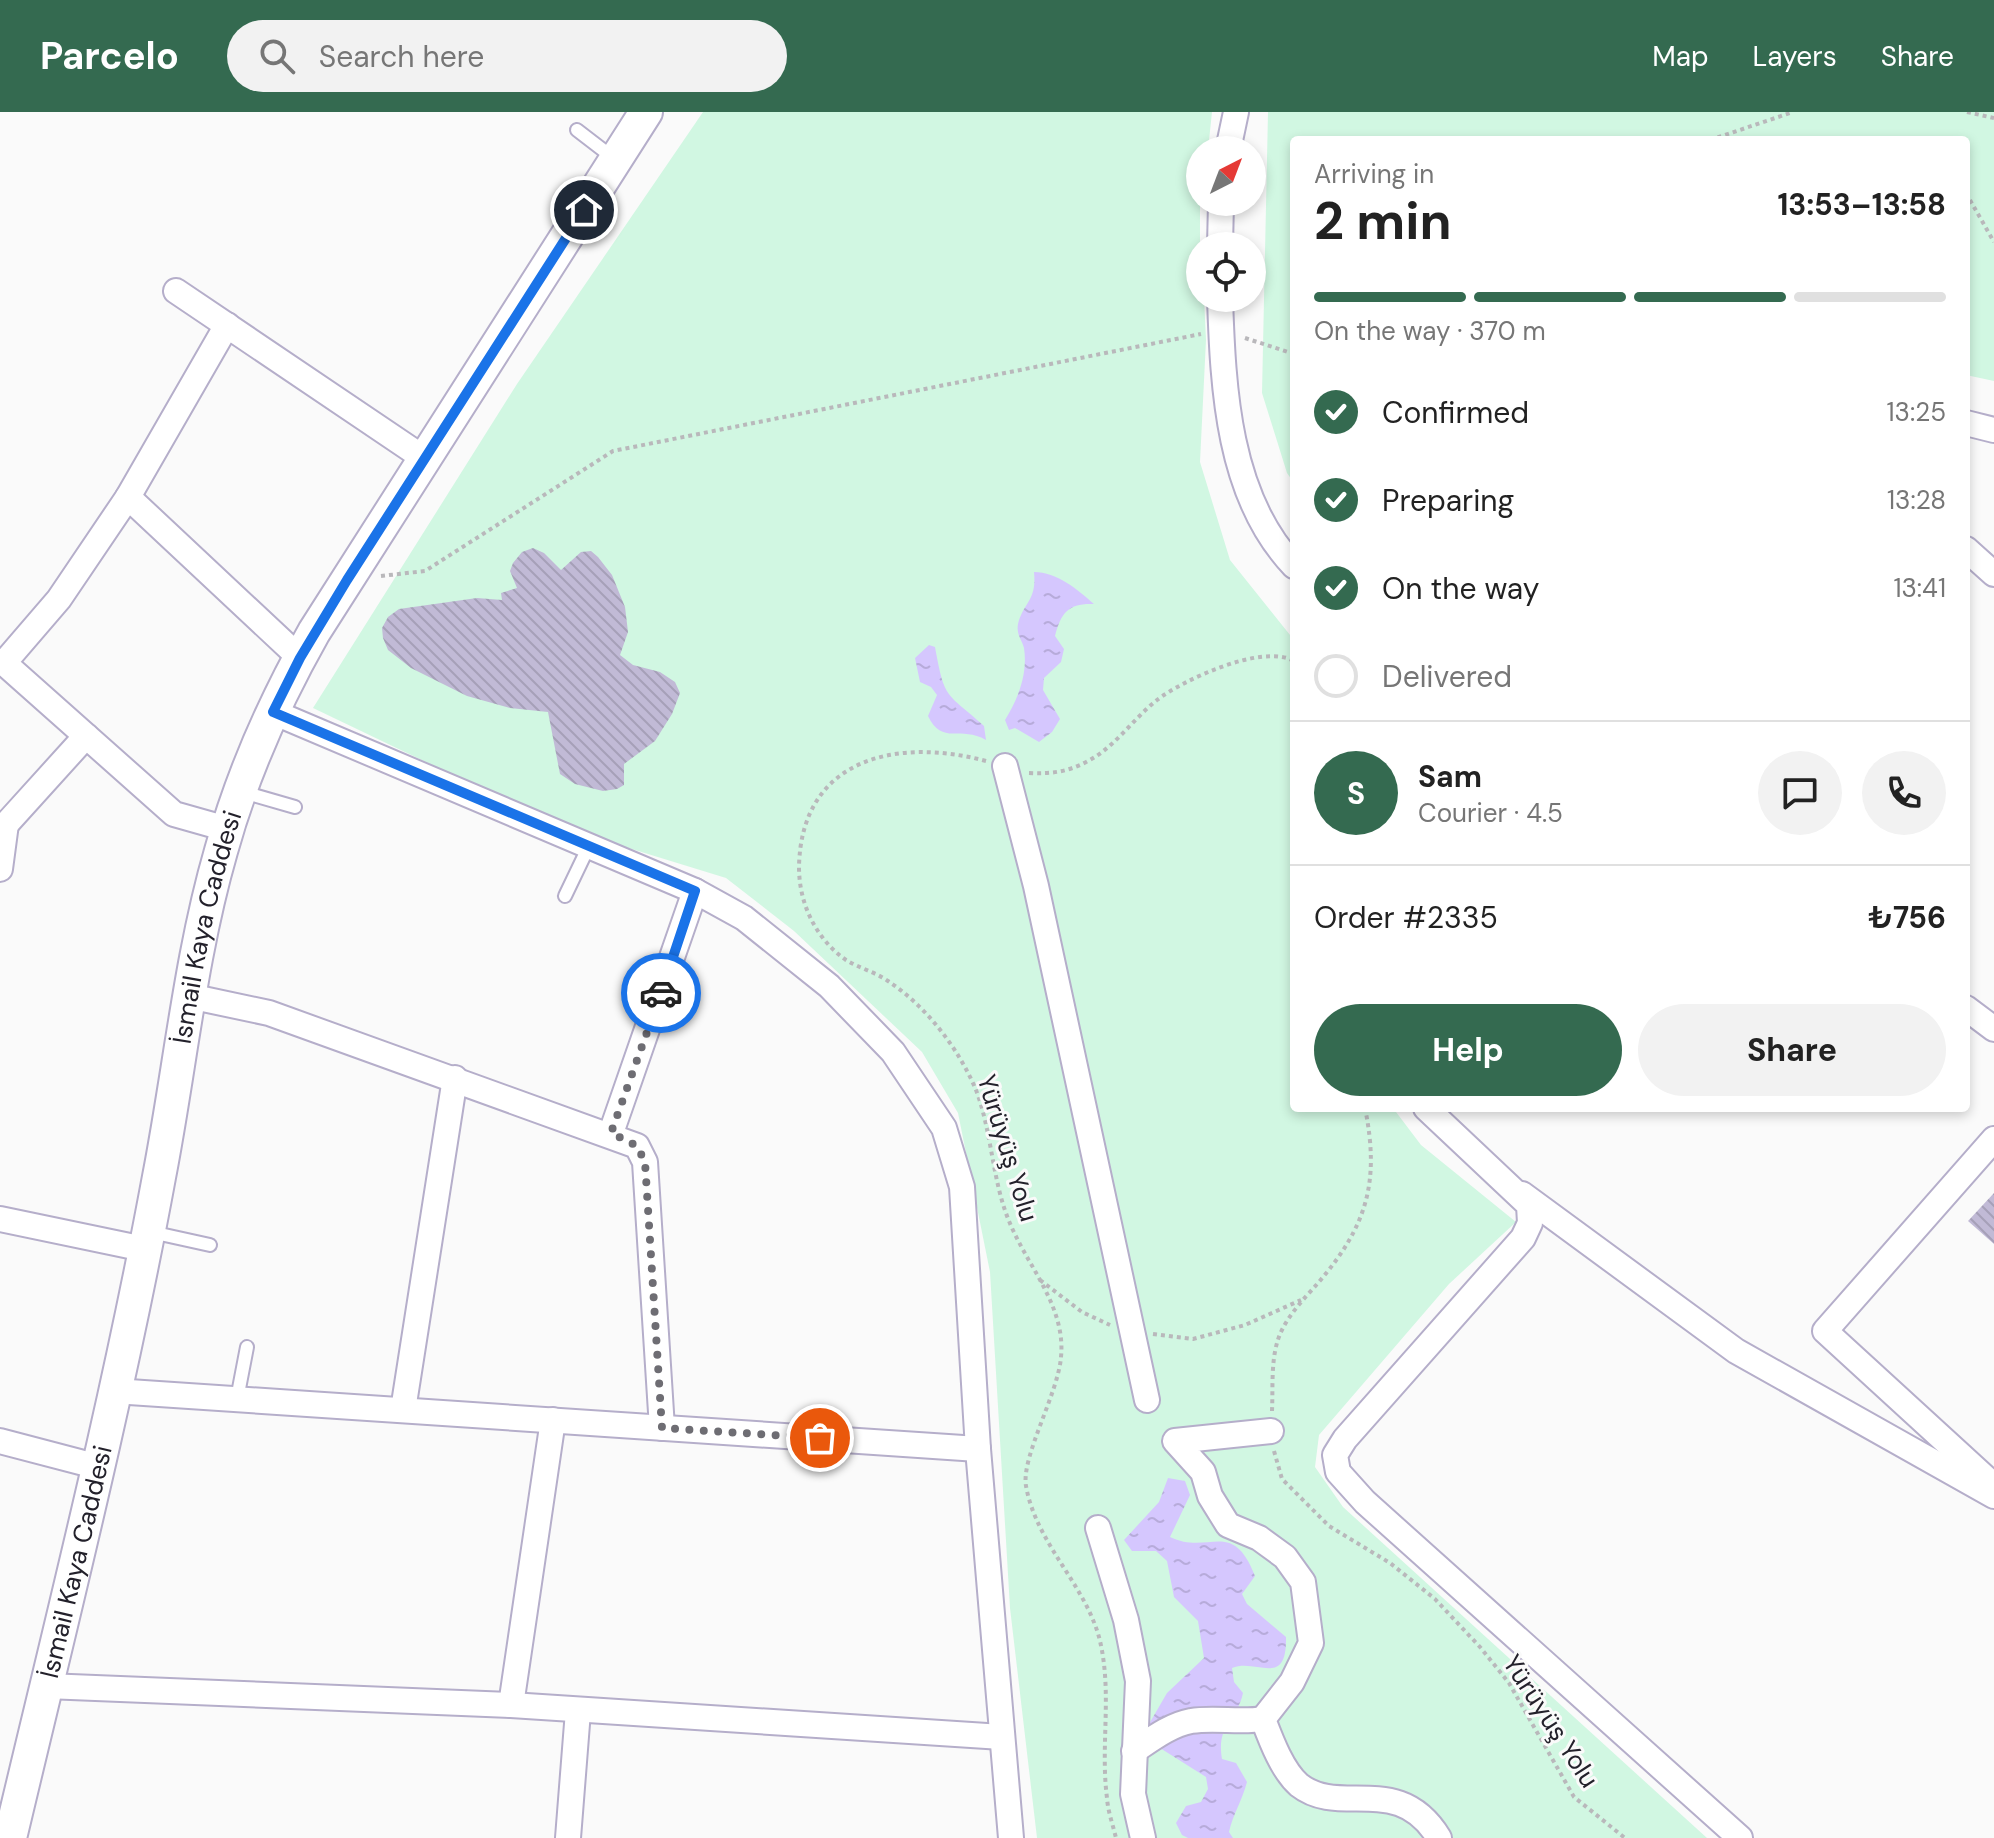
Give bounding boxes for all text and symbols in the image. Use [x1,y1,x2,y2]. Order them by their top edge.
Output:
search box [227,20,787,92]
text: Parcelo [40,31,179,81]
icon: search [255,34,299,78]
text: Search here [319,37,484,76]
text: Map [1652,38,1709,75]
text: Layers [1753,38,1837,75]
text: Share [1881,38,1954,75]
north arrow [1186,136,1266,216]
map controls [1186,136,1266,312]
text: Arriving in [1314,157,1434,191]
pin [550,176,618,244]
text: 13:53–13:58 [1777,185,1946,224]
text: 2 min [1314,187,1452,255]
icon: home [562,188,606,232]
button: locate [1186,232,1266,312]
text: On the way · 370 m [1314,314,1546,348]
icon: check [1314,390,1358,434]
text: Confirmed [1382,393,1529,432]
text: 13:25 [1886,395,1946,429]
icon: check [1314,478,1358,522]
text: Preparing [1382,481,1514,520]
text: 13:28 [1887,483,1946,517]
icon: check [1314,566,1358,610]
text: On the way [1382,569,1539,608]
text: 13:41 [1893,571,1946,605]
text: Delivered [1382,657,1512,696]
button: chat [1758,751,1842,835]
button: phone [1862,751,1946,835]
text: Sam [1418,757,1482,796]
text: S [1347,774,1365,813]
text: Courier · 4.5 [1418,796,1563,830]
street label: İsmail Kaya Caddesi [165,806,249,1046]
text: Order #2335 [1314,898,1498,937]
text: ₺756 [1868,898,1946,937]
courier [621,953,701,1033]
icon: car [639,971,683,1015]
button: Help [1314,1004,1622,1096]
button: Share [1638,1004,1946,1096]
street label: Yürüyüş Yolu [970,1070,1046,1226]
pin [786,1404,854,1472]
icon: bag [798,1416,842,1460]
street label: İsmail Kaya Caddesi [32,1442,120,1682]
street label: Yürüyüş Yolu [1495,1648,1607,1794]

